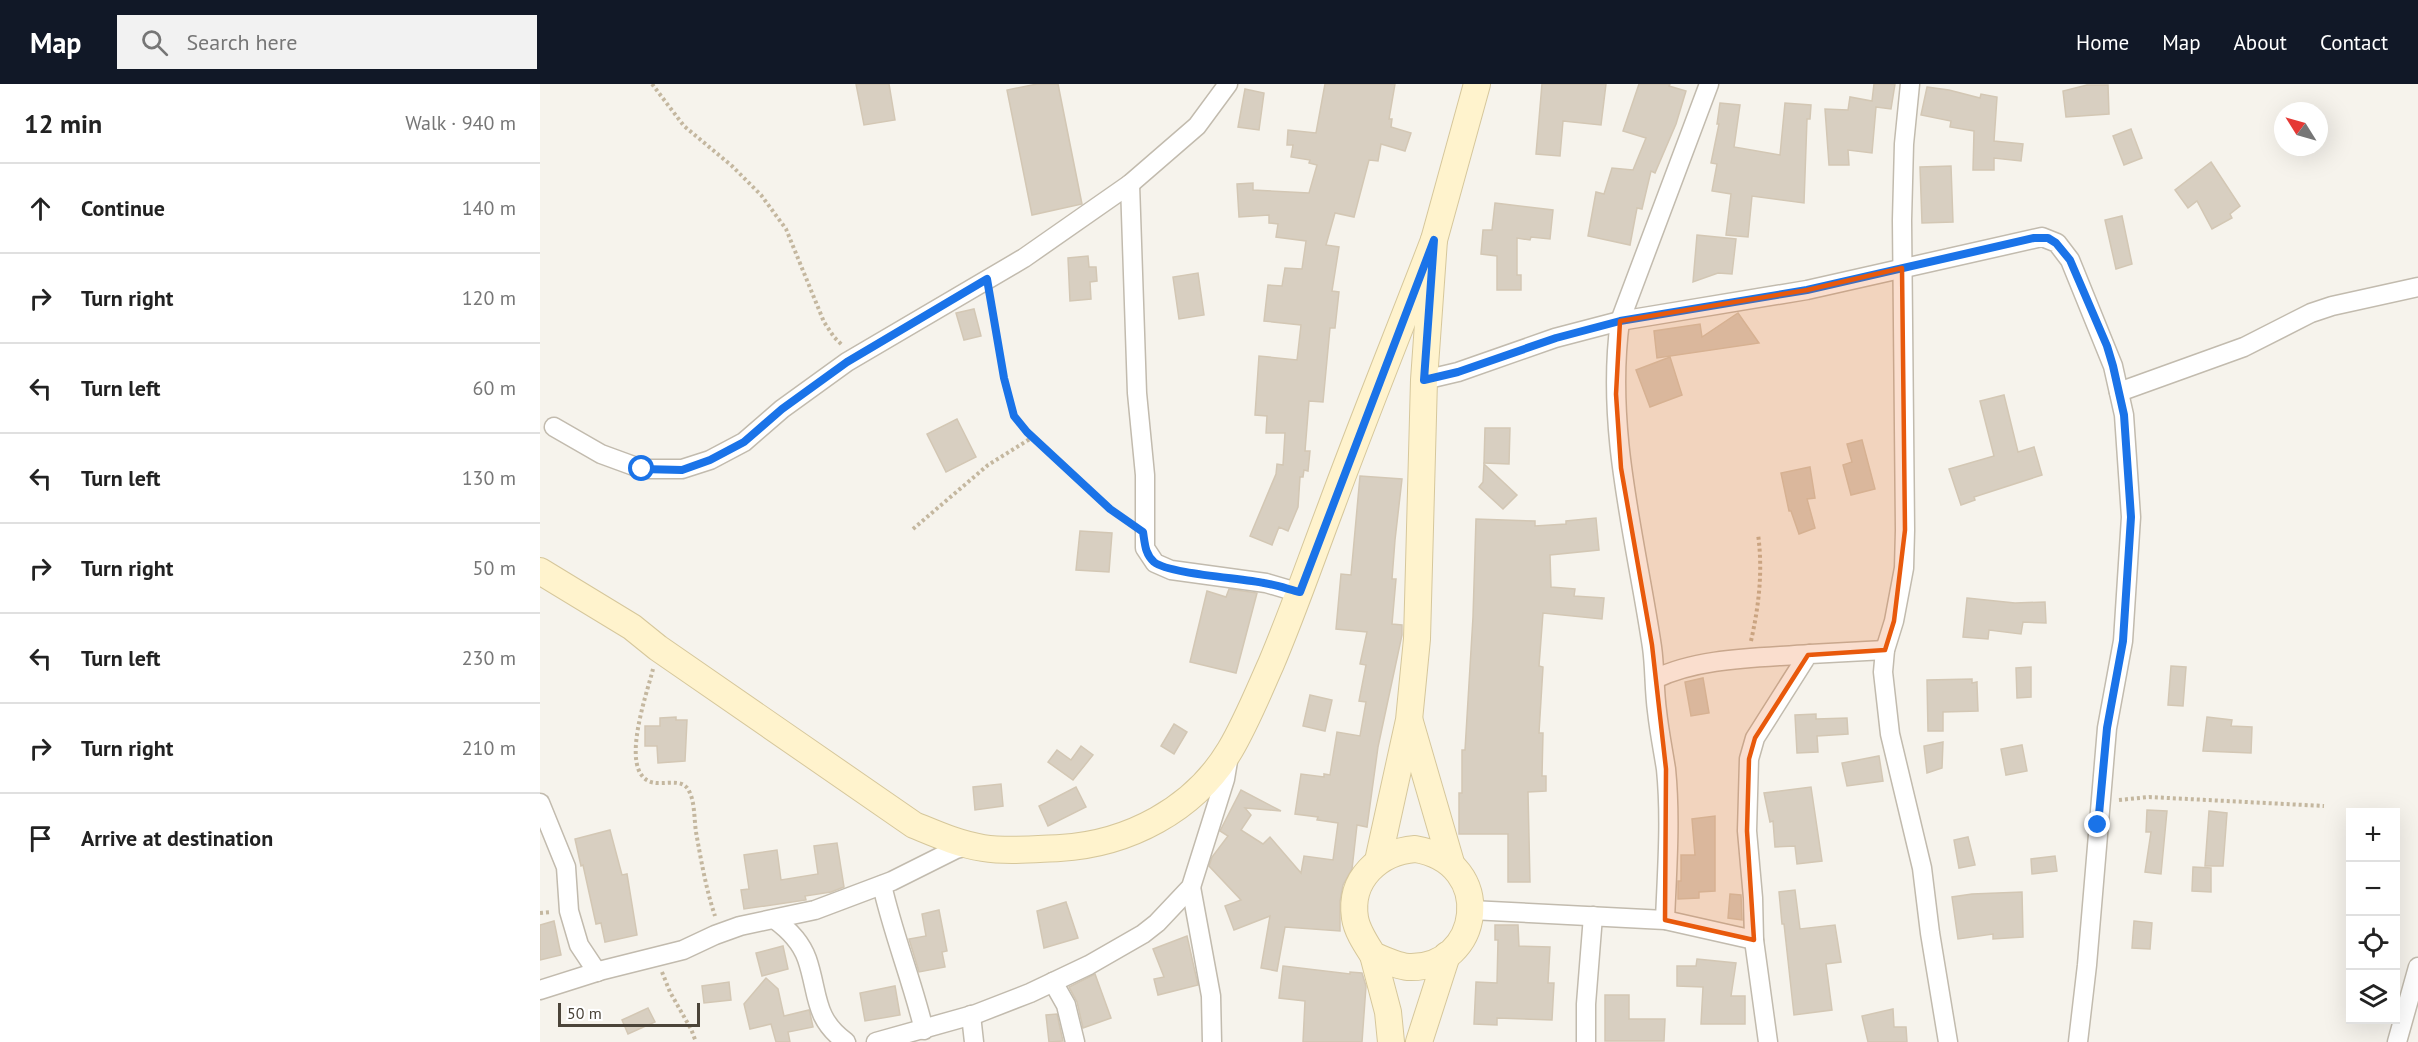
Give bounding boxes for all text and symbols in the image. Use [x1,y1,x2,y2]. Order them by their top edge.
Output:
search box [117,15,537,69]
text: Map [30,24,81,61]
icon: search [138,26,171,59]
text: Search here [186,28,297,56]
text: Home [2076,29,2129,56]
text: Map [2162,29,2201,56]
text: About [2234,29,2287,56]
text: Contact [2320,29,2388,56]
north arrow [2274,102,2328,156]
text: 12 min [24,107,102,140]
text: Walk · 940 m [405,110,516,136]
icon: ahead [24,192,57,225]
text: Continue [81,194,165,222]
text: 140 m [462,195,516,221]
icon: right [24,282,57,315]
text: Turn right [81,284,173,312]
text: 120 m [462,285,516,311]
icon: left [24,372,57,405]
text: Turn left [81,374,161,402]
text: 60 m [473,375,516,401]
route start [628,455,654,481]
icon: left [24,462,57,495]
text: Turn left [81,464,161,492]
text: 130 m [462,465,516,491]
icon: right [24,552,57,585]
text: Turn right [81,554,173,582]
text: 50 m [473,555,516,581]
icon: left [24,642,57,675]
text: Turn left [81,644,161,672]
text: 230 m [462,645,516,671]
icon: right [24,732,57,765]
text: Turn right [81,734,173,762]
text: 210 m [462,735,516,761]
map controls [2346,808,2400,1024]
button: + [2346,808,2400,862]
route end [2084,811,2110,837]
icon: arrive [24,822,57,855]
text: Arrive at destination [81,824,273,852]
button: − [2346,862,2400,916]
button: locate [2346,916,2400,970]
button: layers [2346,970,2400,1024]
scale bar [558,1000,700,1028]
text: 50 m [567,1003,602,1023]

